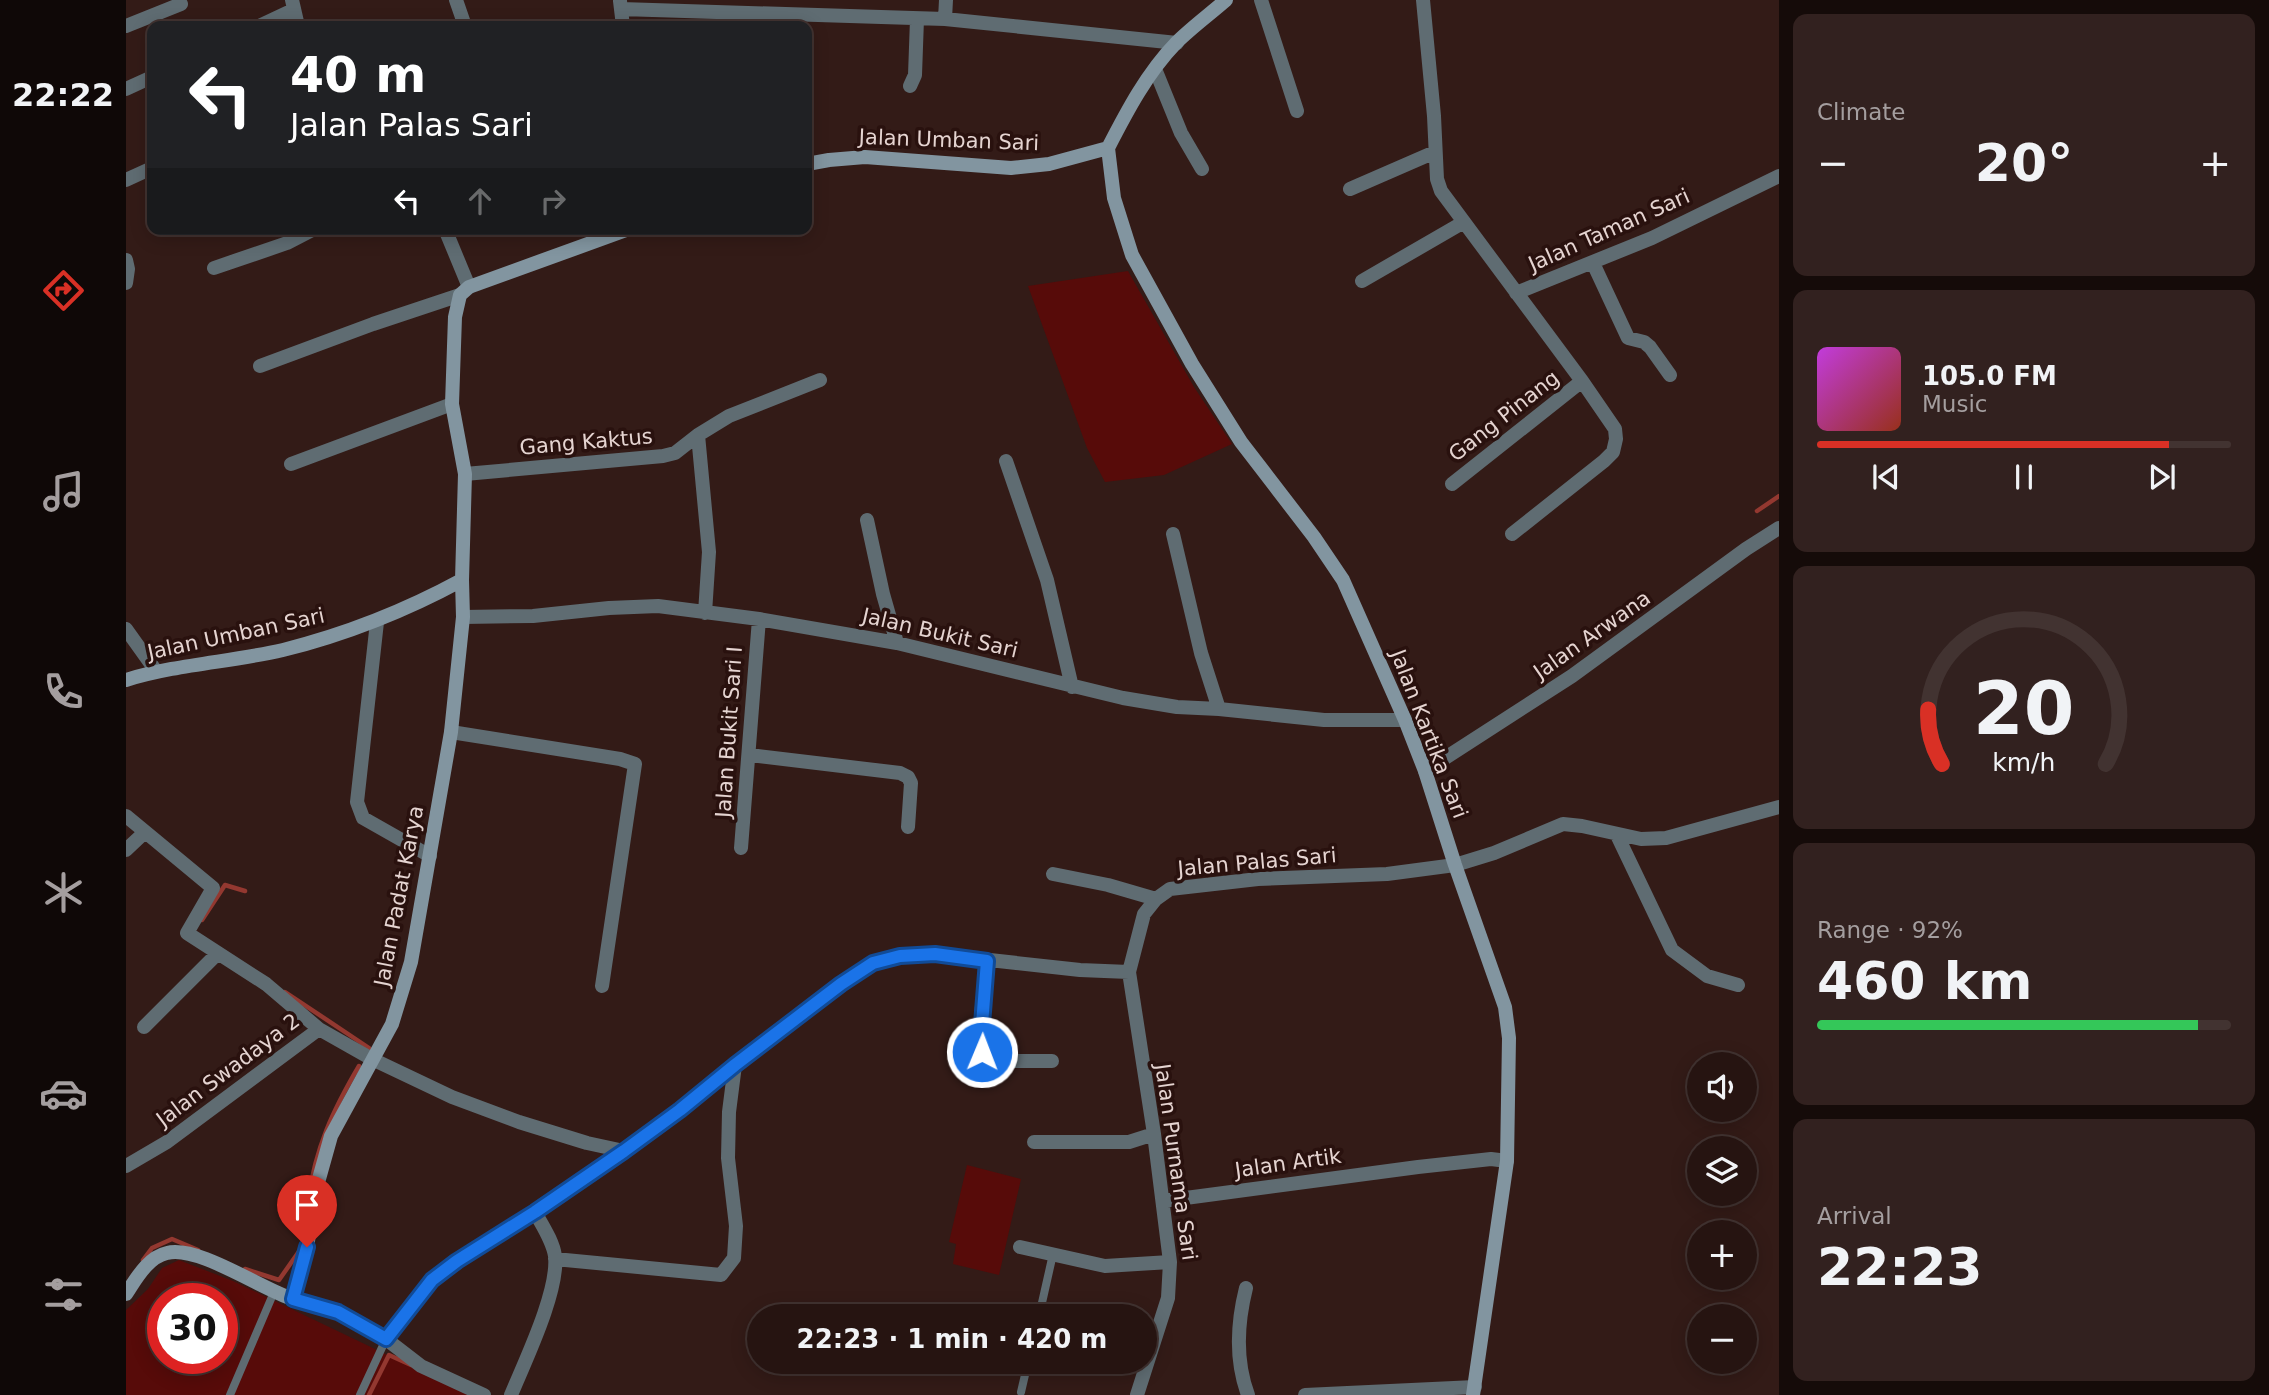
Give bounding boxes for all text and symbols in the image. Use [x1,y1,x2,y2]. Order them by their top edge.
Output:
text: 40 m [290,47,426,104]
icon: left [175,49,266,140]
text: 22:22 [12,76,114,114]
text: Climate [1817,99,1906,125]
text: Jalan Palas Sari [290,106,533,144]
street label: Jalan Umban Sari [856,125,1040,155]
text: 20° [1975,133,2073,193]
text: − [1817,141,1849,185]
text: + [2199,141,2231,185]
icon: left [388,182,426,220]
icon: ahead [461,182,499,220]
icon: right [534,182,572,220]
street label: Jalan Taman Sari [1523,184,1693,277]
icon: directions [39,266,88,315]
text: 105.0 FM [1922,361,2057,391]
street label: Gang Pinang [1444,366,1564,466]
text: Music [1922,391,1987,417]
street label: Gang Kaktus [519,424,653,460]
icon: previous [1867,458,1905,496]
icon: pause [2005,458,2043,496]
icon: next [2143,458,2181,496]
icon: music [39,467,88,516]
street label: Jalan Arwana [1527,586,1655,685]
street label: Jalan Bukit Sari [858,603,1020,663]
street label: Jalan Umban Sari [143,604,327,665]
street label: Jalan Kartika Sari [1385,644,1472,822]
street label: Jalan Bukit Sari I [711,645,747,821]
text: 20 [1973,666,2075,751]
icon: phone [39,667,88,716]
text: km/h [1992,747,2056,776]
street label: Jalan Padat Karya [369,804,428,990]
street label: Jalan Palas Sari [1175,843,1337,881]
icon: climate [39,868,88,917]
text: Range · 92% [1817,917,1963,943]
text: 460 km [1817,951,2032,1011]
street label: Jalan Swadaya 2 [150,1008,304,1133]
position arrow [945,1015,1019,1089]
map controls [1687,1052,1757,1374]
button: sound [1687,1052,1757,1122]
street label: Jalan Purnama Sari [1150,1060,1202,1262]
icon: car [39,1069,88,1118]
button: layers [1687,1136,1757,1206]
street label: Jalan Artik [1231,1144,1343,1183]
pin [277,1175,337,1247]
icon: arrive [288,1186,326,1224]
text: Arrival [1817,1203,1892,1229]
button: + [1687,1220,1757,1290]
text: 22:23 [1817,1237,1983,1297]
icon: filters [39,1270,88,1319]
speed limit sign: 30 [147,1283,238,1374]
button: − [1687,1304,1757,1374]
text: 22:23 · 1 min · 420 m [797,1324,1107,1354]

